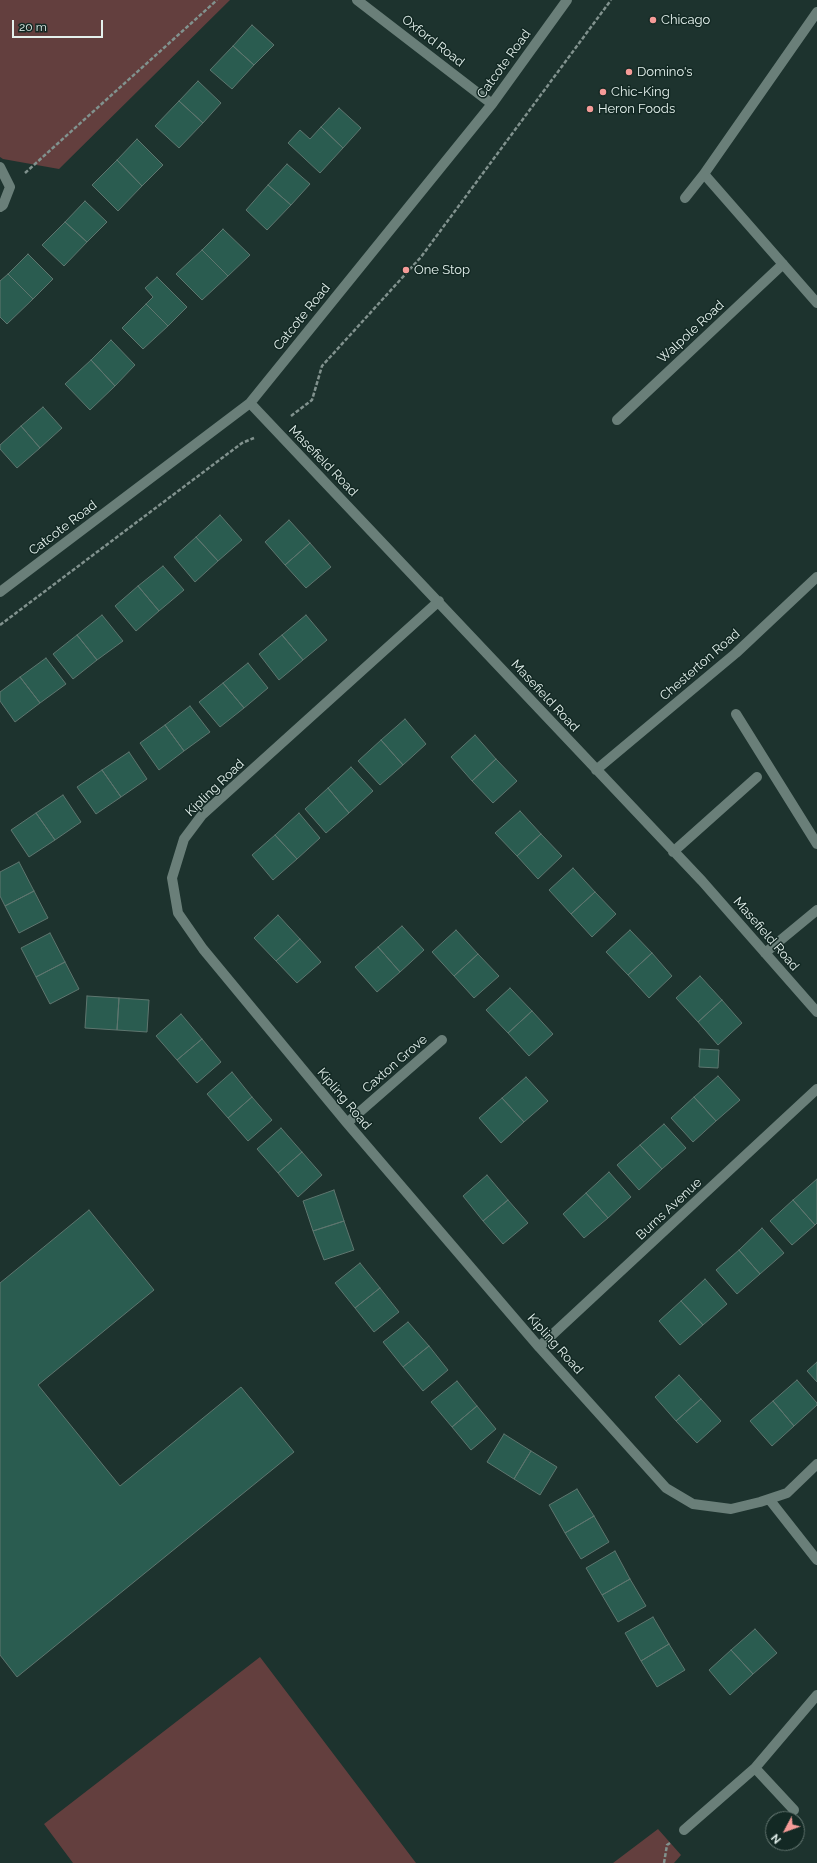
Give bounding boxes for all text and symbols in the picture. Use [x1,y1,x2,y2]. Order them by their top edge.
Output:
scale bar [14,12,105,38]
street label: Oxford Road [399,12,467,70]
place label: Chicago [661,12,710,28]
marker: Chicago [648,15,658,25]
text: 20 m [19,20,47,34]
street label: Catcote Road [474,27,534,101]
place label: Domino's [637,64,693,80]
marker: Domino's [624,67,634,77]
place label: Chic-King [611,84,670,100]
marker: Chic-King [598,87,608,97]
place label: Heron Foods [598,101,675,117]
marker: Heron Foods [585,104,595,114]
place label: One Stop [414,262,470,278]
marker: One Stop [401,265,411,275]
street label: Catcote Road [270,281,334,353]
street label: Walpole Road [655,297,727,367]
street label: Masefield Road [285,422,361,500]
street label: Catcote Road [26,497,100,559]
street label: Chesterton Road [657,626,743,704]
street label: Masefield Road [508,657,582,735]
street label: Kipling Road [182,756,248,820]
street label: Masefield Road [730,894,802,974]
street label: Caxton Grove [359,1032,431,1096]
street label: Kipling Road [314,1065,374,1133]
street label: Burns Avenue [633,1175,705,1243]
street label: Kipling Road [524,1311,586,1377]
north arrow [765,1811,805,1851]
text: N [769,1831,784,1846]

